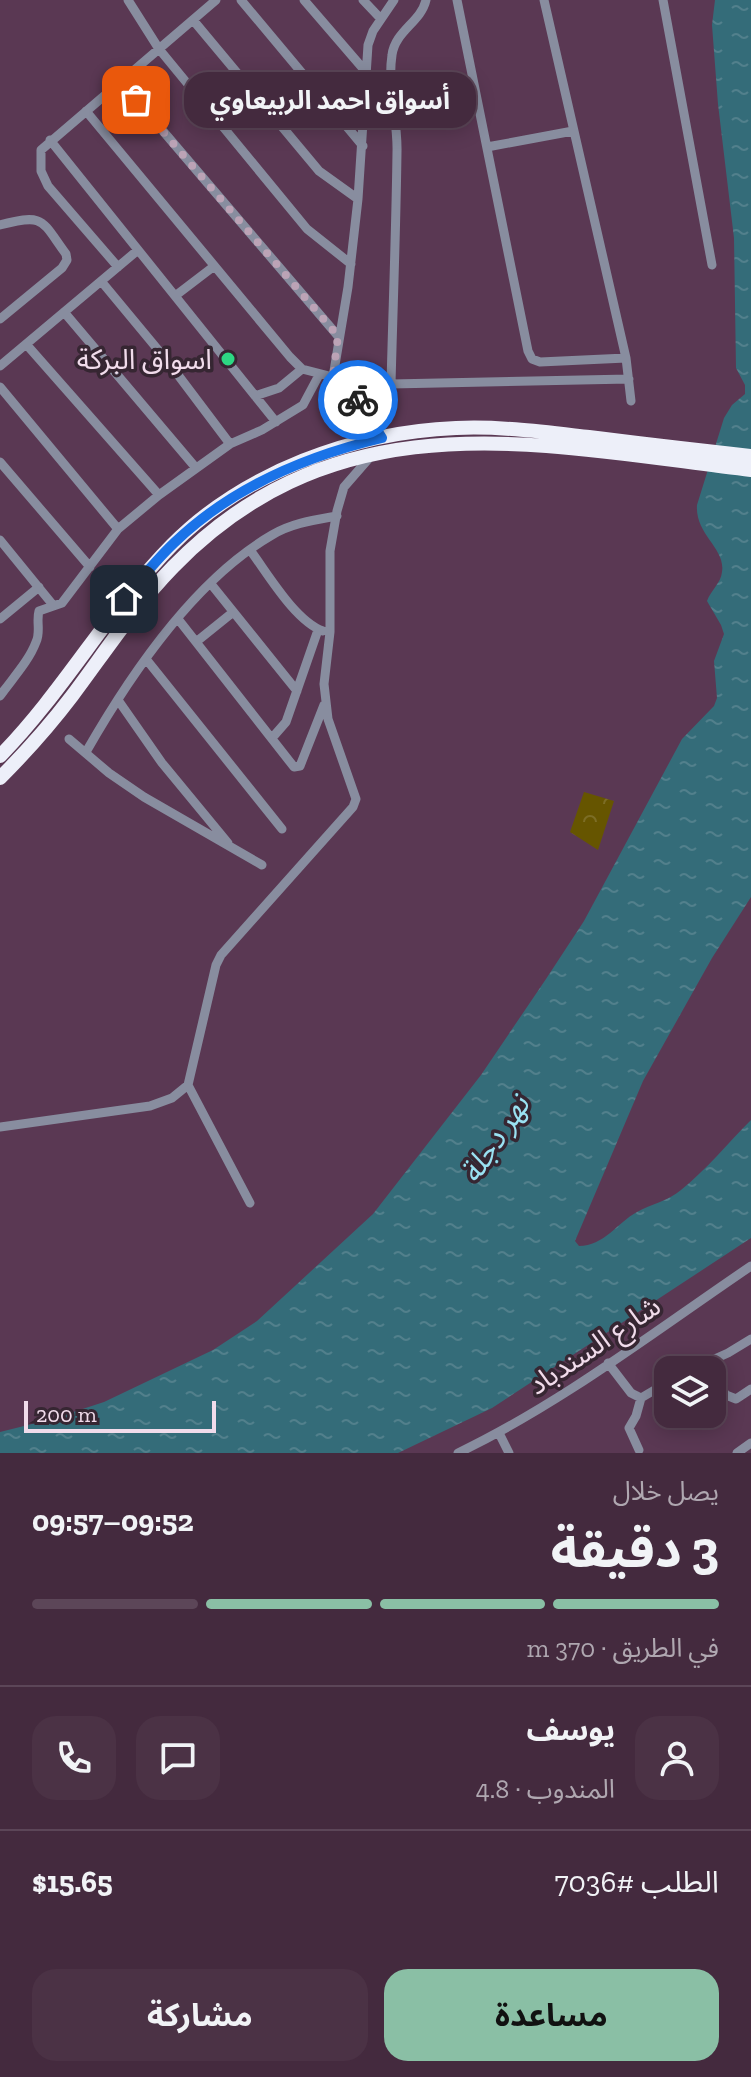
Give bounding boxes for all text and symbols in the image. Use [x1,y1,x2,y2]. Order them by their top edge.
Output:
pin [102,66,170,134]
callout: أسواق احمد الربيعاوي [184,72,476,128]
icon: bag [114,78,158,122]
text: أسواق احمد الربيعاوي [210,84,450,116]
place label: اسواق البركة [77,343,212,376]
marker: اسواق البركة [219,350,237,368]
courier [318,360,398,440]
icon: bike [336,378,380,422]
pin [90,565,158,633]
icon: home [102,577,146,621]
water label: نهر دجلة [453,1087,539,1189]
street label: شارع السندباد [522,1289,669,1405]
map controls [654,1356,726,1428]
button: layers [654,1356,726,1428]
scale bar [24,1397,216,1433]
text: 200 m [36,1401,97,1428]
text: يصل خلال [613,1475,719,1507]
text: 09:52–09:57 [32,1503,194,1539]
text: 3 دقيقة [551,1518,719,1580]
text: في الطريق · 370 m [527,1632,719,1664]
text: يوسف [527,1712,615,1748]
button: phone [32,1716,116,1800]
button: chat [136,1716,220,1800]
button: person [635,1716,719,1800]
text: المندوب · 4.8 [476,1773,615,1805]
text: $15.65 [32,1864,113,1900]
text: الطلب #7036 [554,1864,719,1900]
button: مشاركة [32,1969,368,2061]
button: مساعدة [384,1969,719,2061]

